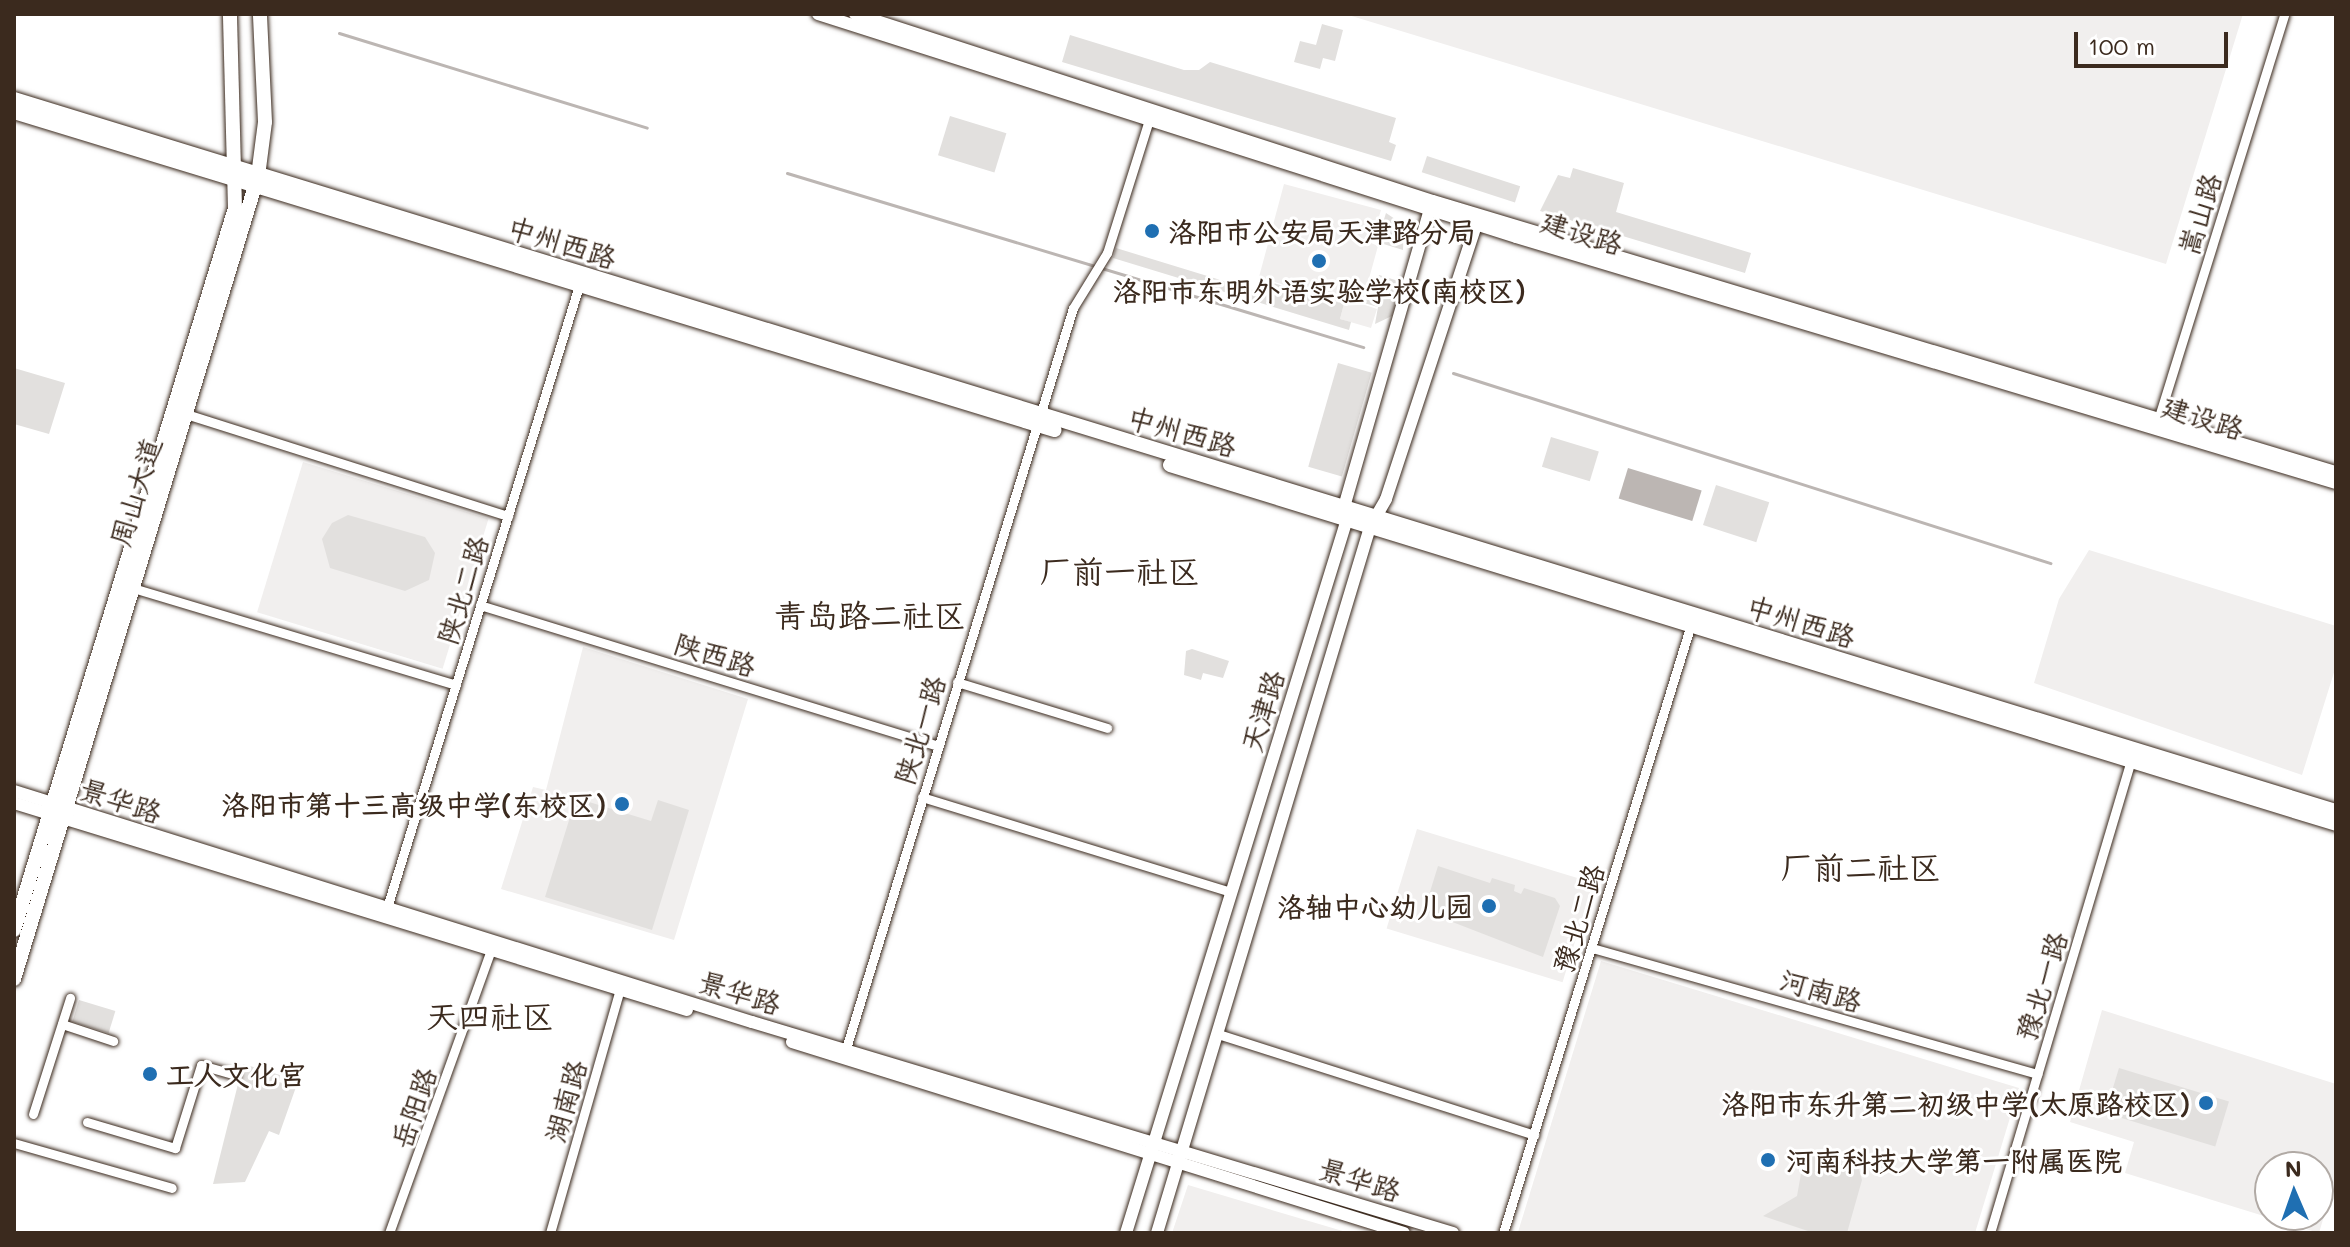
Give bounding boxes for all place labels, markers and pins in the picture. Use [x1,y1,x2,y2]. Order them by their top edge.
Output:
place label: 洛阳市公安局天津路分局 [1168,214,1476,248]
marker: 洛阳市公安局天津路分局 [1143,222,1161,240]
marker: 洛阳市东明外语实验学校(南校区) [1310,252,1328,270]
place label: 洛阳市东明外语实验学校(南校区) [1112,273,1526,307]
place label: 洛阳市第十三高级中学(东校区) [221,787,606,821]
marker: 洛阳市第十三高级中学(东校区) [613,795,631,813]
place label: 洛轴中心幼儿园 [1277,889,1473,923]
marker: 洛轴中心幼儿园 [1480,897,1498,915]
place label: 工人文化宫 [166,1057,306,1091]
marker: 工人文化宫 [141,1065,159,1083]
place label: 洛阳市东升第二初级中学(太原路校区) [1721,1086,2190,1120]
marker: 洛阳市东升第二初级中学(太原路校区) [2197,1094,2215,1112]
place label: 河南科技大学第一附属医院 [1786,1143,2122,1177]
marker: 河南科技大学第一附属医院 [1757,1149,1779,1171]

